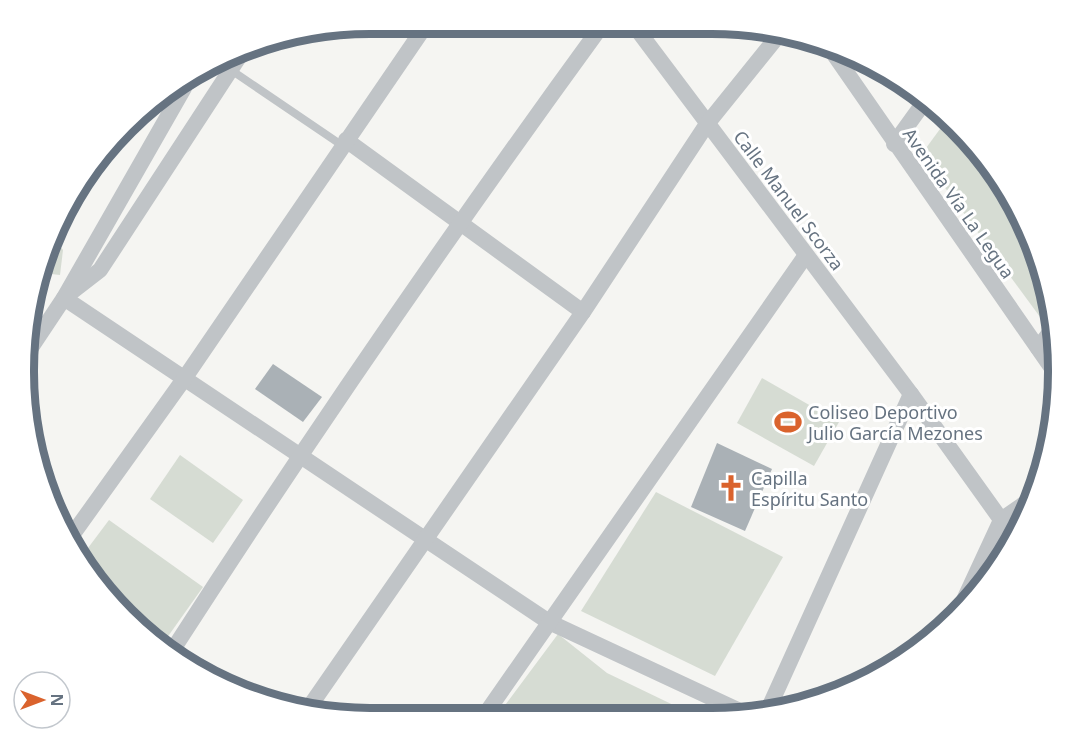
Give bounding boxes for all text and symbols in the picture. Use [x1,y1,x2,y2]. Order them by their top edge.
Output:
street label: Avenida Vía La Legua [898,123,1020,283]
street label: Calle Manuel Scorza [729,125,849,275]
place label: Coliseo Deportivo Julio García Mezones [806,400,983,445]
sports icon: Coliseo Deportivo Julio García Mezones [773,407,803,437]
place label: Capilla Espíritu Santo [751,466,868,511]
church icon: Capilla Espíritu Santo [716,473,746,503]
north arrow [12,670,72,730]
text: N [46,693,68,707]

